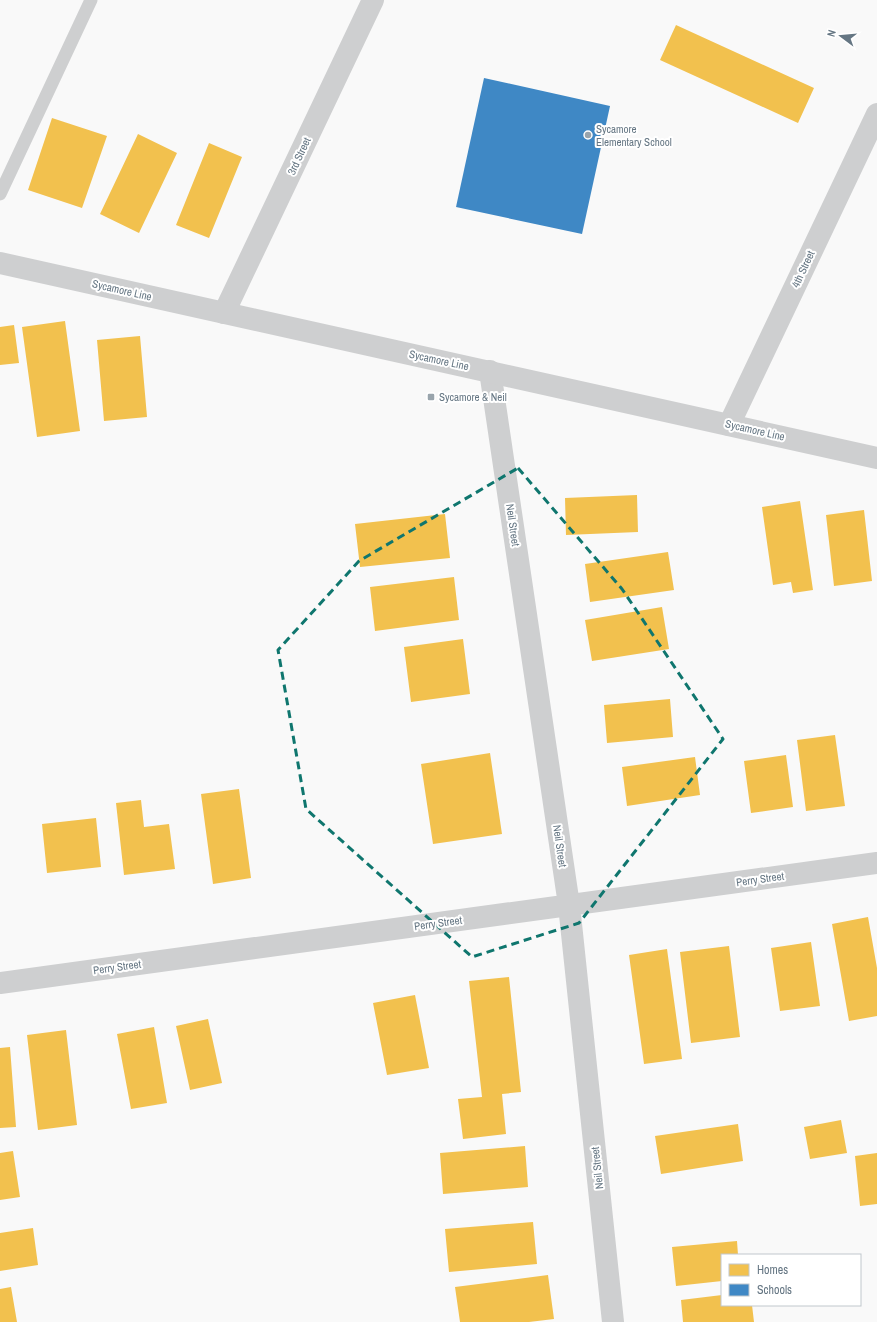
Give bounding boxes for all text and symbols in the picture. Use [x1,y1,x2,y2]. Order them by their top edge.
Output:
north arrow [821,16,861,56]
text: N [824,28,839,38]
place label: Sycamore Elementary School [596,122,672,149]
marker: Sycamore Elementary School [583,130,593,140]
street label: 3rd Street [284,135,314,177]
street label: 4th Street [788,248,818,290]
street label: Sycamore Line [91,276,153,304]
street label: Sycamore Line [408,347,470,373]
place label: Sycamore & Neil [439,390,507,404]
marker: Sycamore & Neil [426,392,436,402]
street label: Sycamore Line [724,416,786,444]
street label: Neil Street [503,503,523,548]
street label: Neil Street [550,824,570,869]
street label: Perry Street [735,869,785,889]
street label: Perry Street [413,913,463,933]
street label: Perry Street [92,957,142,977]
street label: Neil Street [588,1146,606,1190]
legend [721,1254,861,1306]
text: Homes [757,1262,788,1278]
text: Schools [757,1282,792,1298]

